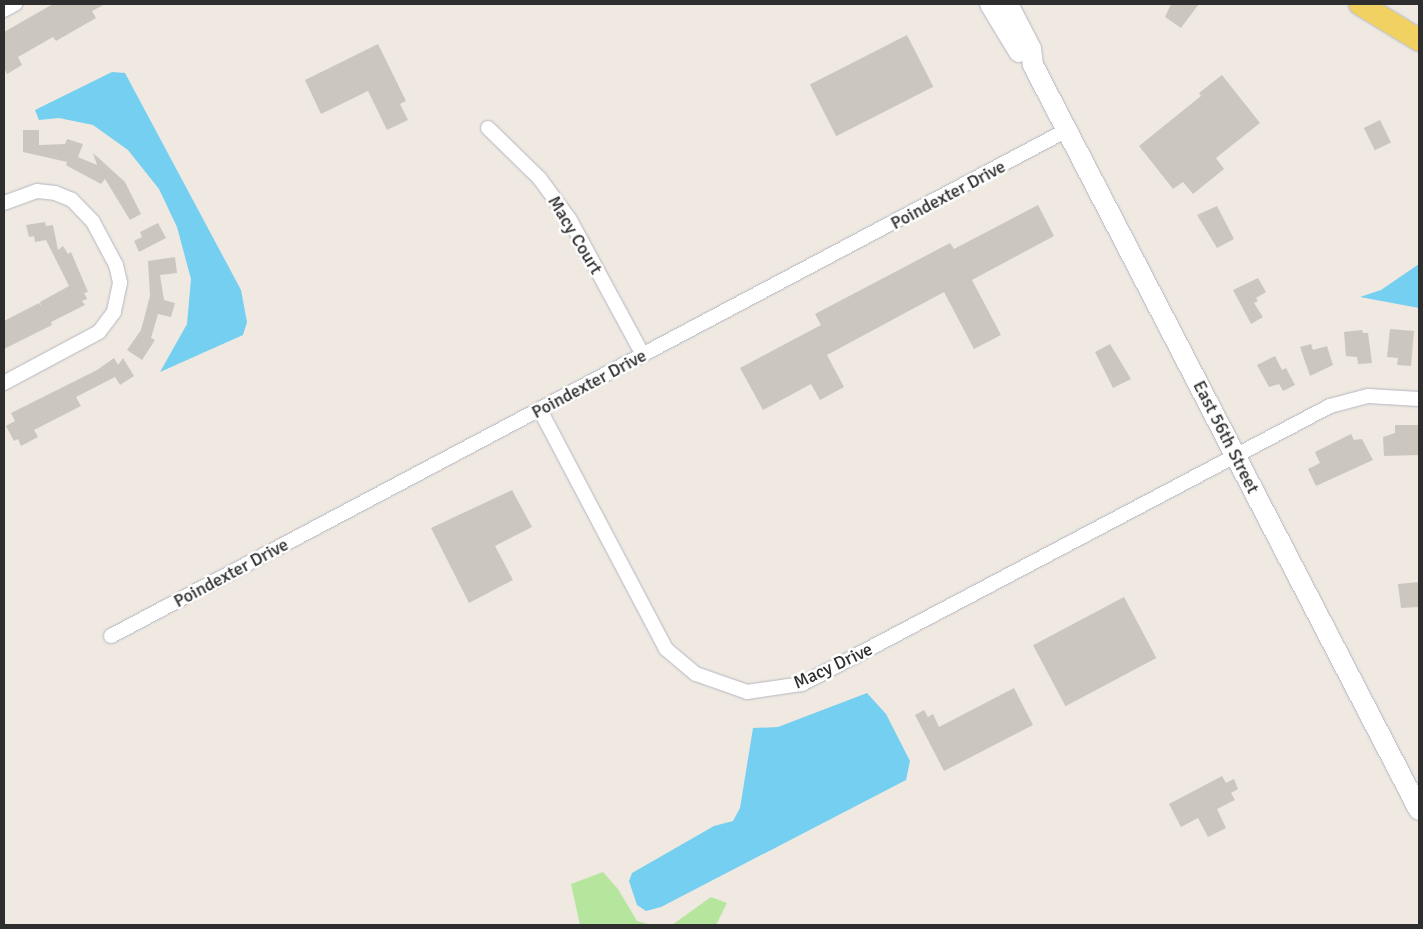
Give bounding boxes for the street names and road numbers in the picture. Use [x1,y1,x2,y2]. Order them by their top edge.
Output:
street label: Poindexter Drive [887,156,1009,234]
street label: Macy Court [543,192,607,278]
street label: Poindexter Drive [528,345,650,423]
street label: East 56th Street [1188,377,1264,497]
street label: Poindexter Drive [170,534,292,612]
street label: Macy Drive [790,638,876,694]

